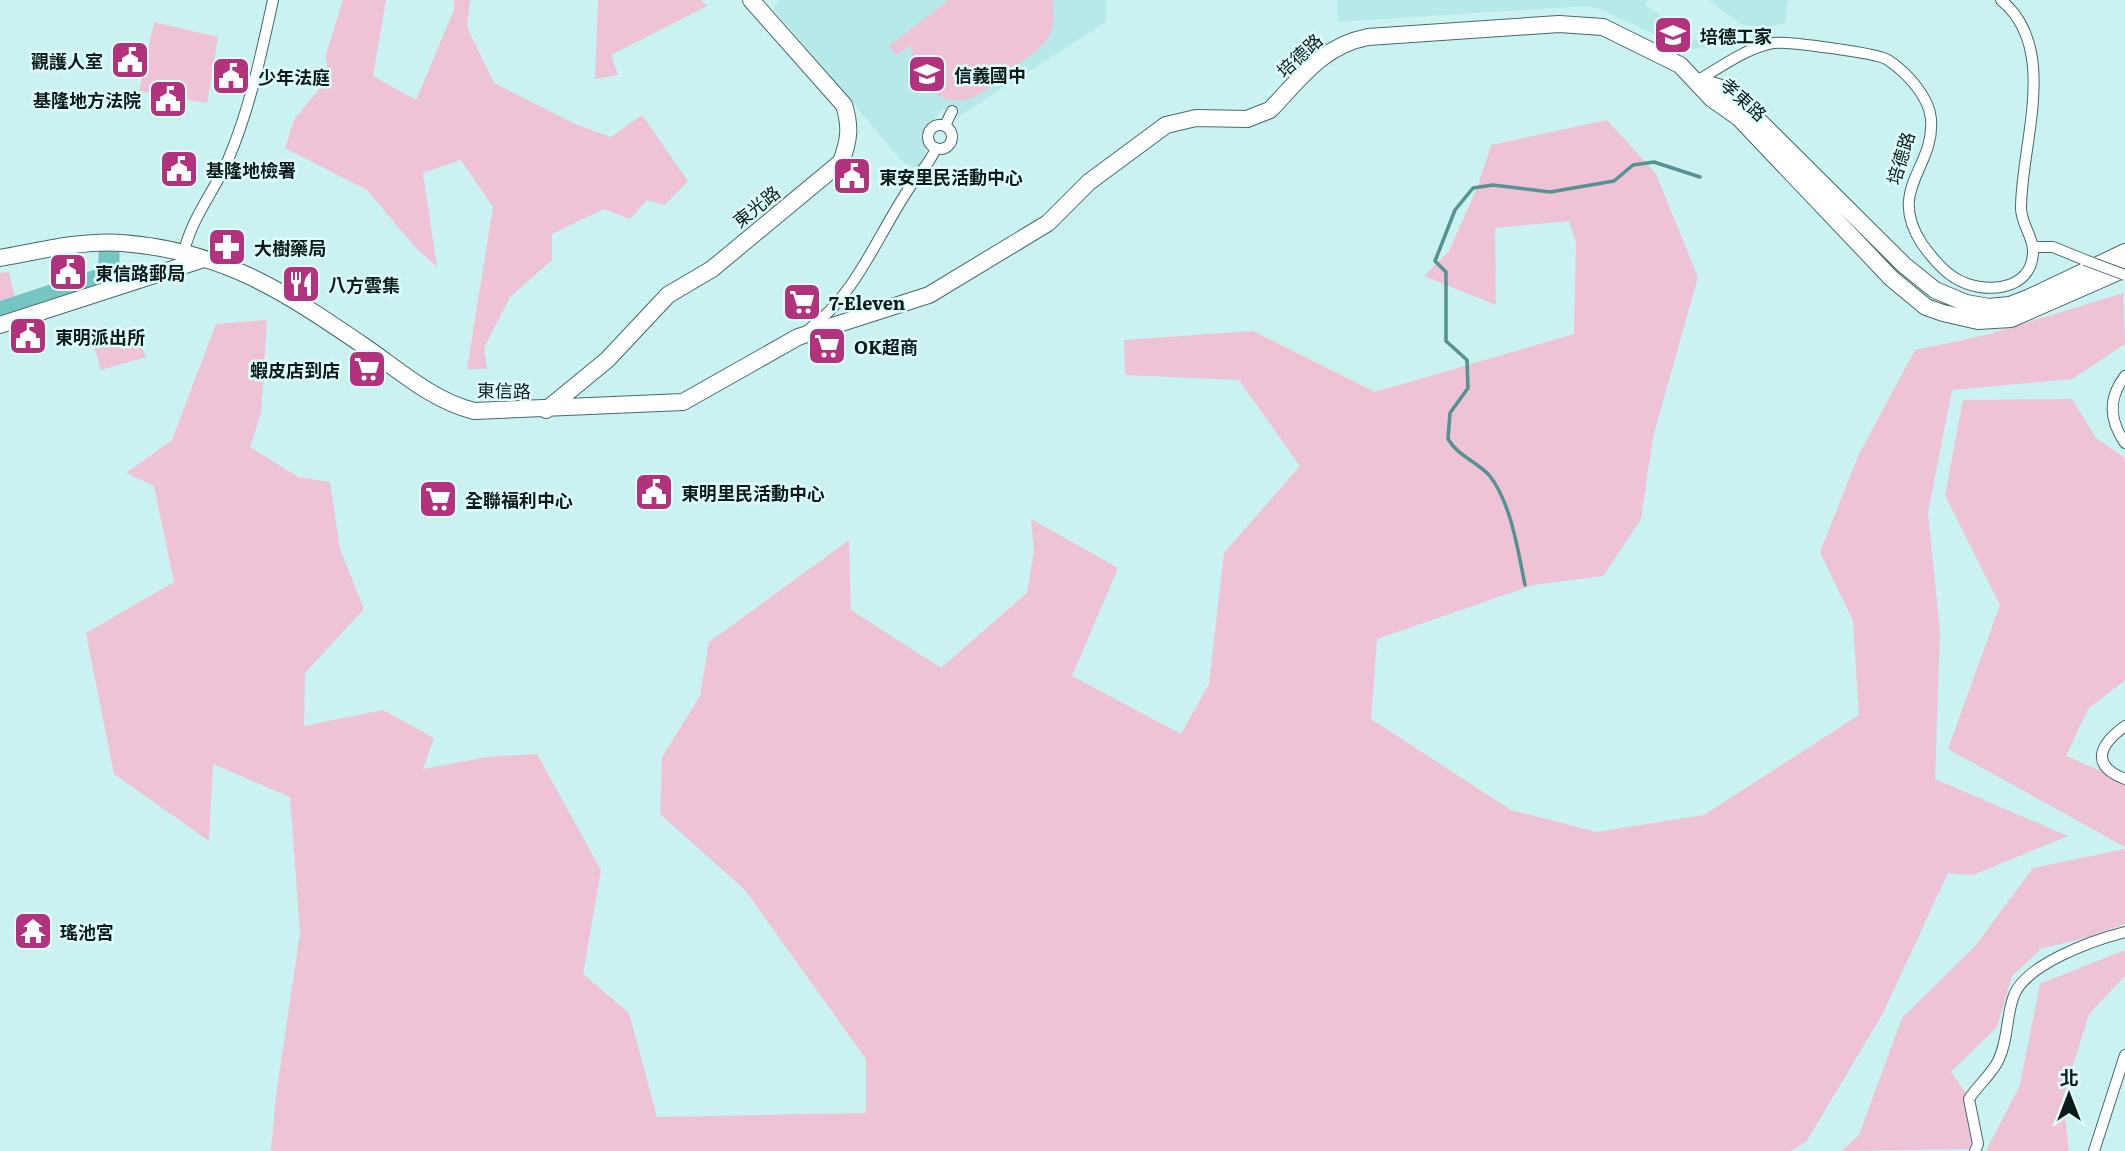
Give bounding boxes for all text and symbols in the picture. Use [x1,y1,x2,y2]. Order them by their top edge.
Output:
school or university icon: 培德工家 [1652,14,1694,56]
place label: 培德工家 [1700,22,1772,49]
street label: 培德路 [1270,27,1328,83]
public building icon: 觀護人室 [109,39,151,81]
place label: 觀護人室 [31,47,103,74]
school or university icon: 信義國中 [906,53,948,95]
public building icon: 少年法庭 [210,55,252,97]
place label: 信義國中 [954,61,1026,88]
place label: 少年法庭 [258,63,330,90]
street label: 孝東路 [1715,71,1773,127]
public building icon: 基隆地方法院 [147,78,189,120]
place label: 基隆地方法院 [33,86,141,113]
street label: 培德路 [1879,128,1921,188]
public building icon: 基隆地檢署 [158,148,200,190]
public building icon: 東安里民活動中心 [831,155,873,197]
place label: 基隆地檢署 [206,156,296,183]
place label: 東安里民活動中心 [879,163,1023,190]
street label: 東光路 [727,179,785,233]
pharmacy icon: 大樹藥局 [206,226,248,268]
place label: 大樹藥局 [254,234,326,261]
public building icon: 東信路郵局 [47,251,89,293]
place label: 東信路郵局 [95,259,185,286]
restaurant icon: 八方雲集 [280,263,322,305]
place label: 八方雲集 [328,271,400,298]
supermarket icon: 7-Eleven [781,281,823,323]
place label: 7-Eleven [829,289,906,316]
public building icon: 東明派出所 [7,315,49,357]
place label: 東明派出所 [55,323,145,350]
supermarket icon: OK超商 [806,325,848,367]
place label: OK超商 [854,333,918,360]
supermarket icon: 蝦皮店到店 [346,348,388,390]
place label: 蝦皮店到店 [250,356,340,383]
street label: 東信路 [477,376,531,404]
public building icon: 東明里民活動中心 [633,471,675,513]
supermarket icon: 全聯福利中心 [417,478,459,520]
place label: 東明里民活動中心 [681,479,825,506]
place label: 全聯福利中心 [465,486,573,513]
temple icon: 瑤池宮 [12,910,54,952]
place label: 瑤池宮 [60,918,114,945]
north arrow [2034,1060,2104,1130]
text: 北 [2059,1063,2079,1091]

